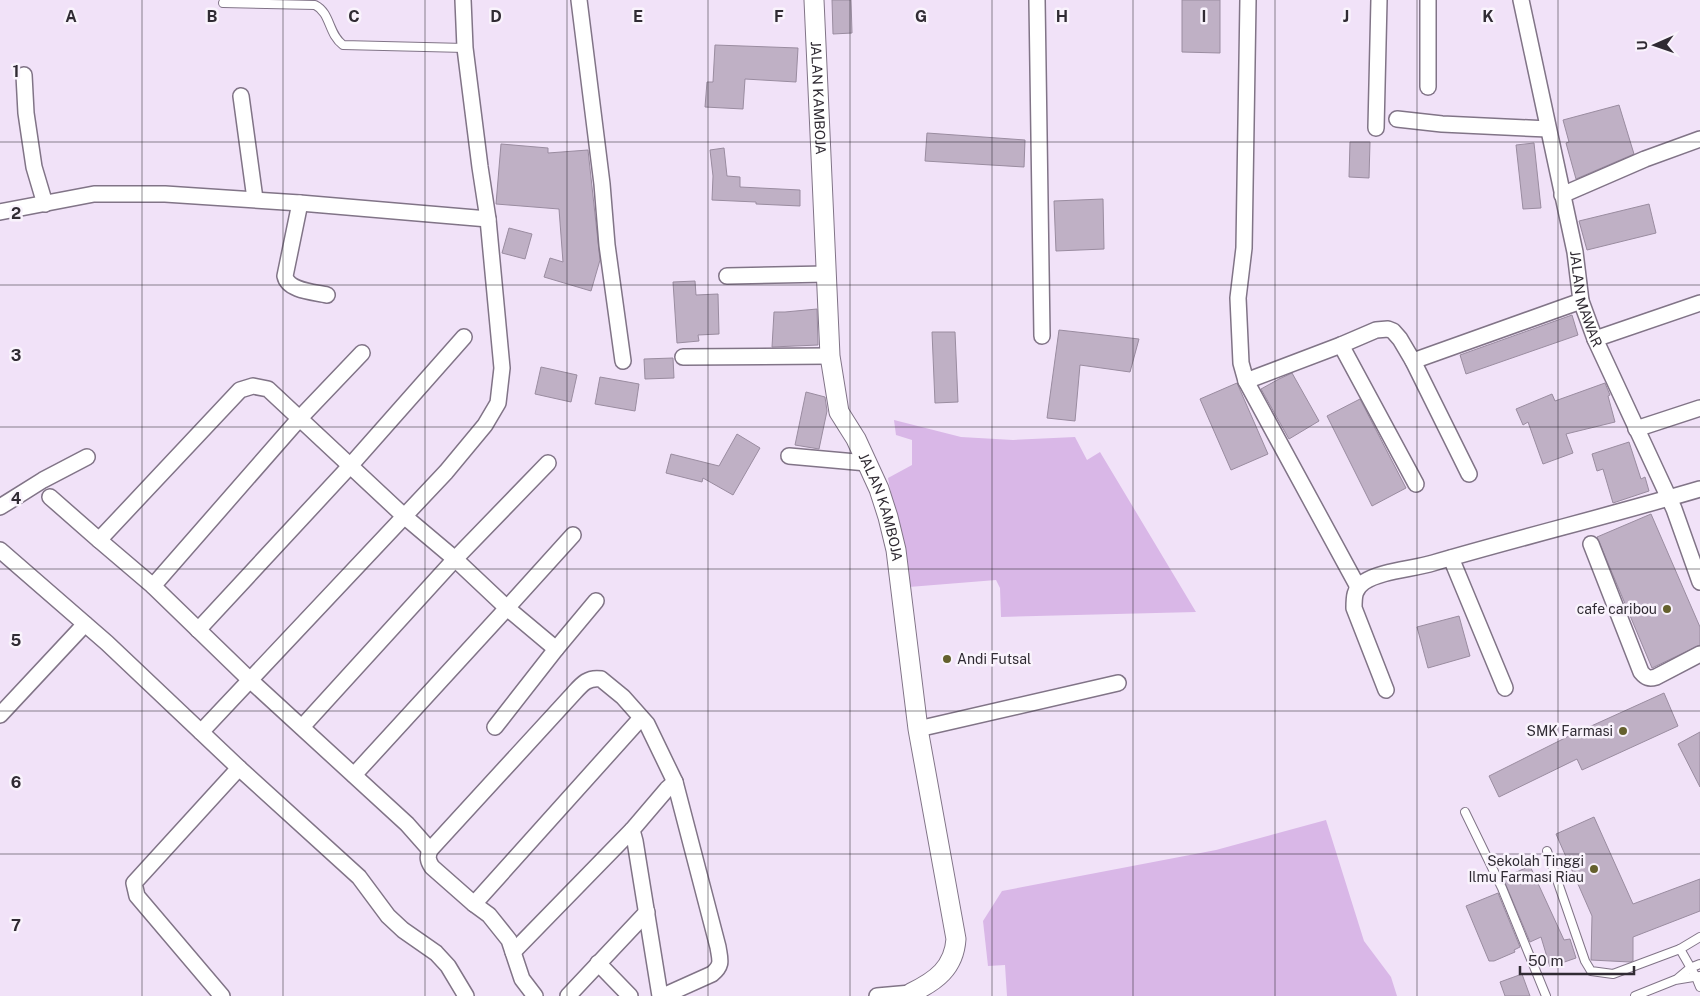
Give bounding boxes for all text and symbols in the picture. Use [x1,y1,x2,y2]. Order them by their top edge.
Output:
text: A [65,7,77,26]
text: B [207,7,218,26]
text: C [348,7,360,26]
text: D [490,7,502,26]
text: E [633,7,643,26]
text: F [774,7,784,26]
text: G [915,7,927,26]
text: H [1056,7,1068,26]
text: I [1202,7,1206,26]
text: J [1343,7,1349,26]
text: K [1482,7,1494,26]
north arrow [1630,20,1680,70]
text: U [1634,40,1650,51]
street label: JALAN KAMBOJA [808,41,829,155]
text: 1 [13,62,19,81]
text: 2 [11,204,21,223]
street label: JALAN MAWAR [1567,250,1606,350]
text: 3 [11,346,21,365]
street label: JALAN KAMBOJA [856,450,905,562]
text: 4 [11,489,22,508]
place label: cafe caribou [1577,601,1657,617]
marker: cafe caribou [1661,603,1673,615]
text: 5 [11,631,22,650]
place label: Andi Futsal [957,651,1031,667]
marker: Andi Futsal [941,653,953,665]
place label: SMK Farmasi [1527,723,1613,739]
marker: SMK Farmasi [1617,725,1629,737]
text: 6 [11,773,21,792]
place label: Sekolah Tinggi Ilmu Farmasi Riau [1468,853,1584,885]
marker: Sekolah Tinggi Ilmu Farmasi Riau [1588,863,1600,875]
text: 7 [11,916,21,935]
scale bar [1520,944,1634,976]
text: 50 m [1528,952,1563,969]

